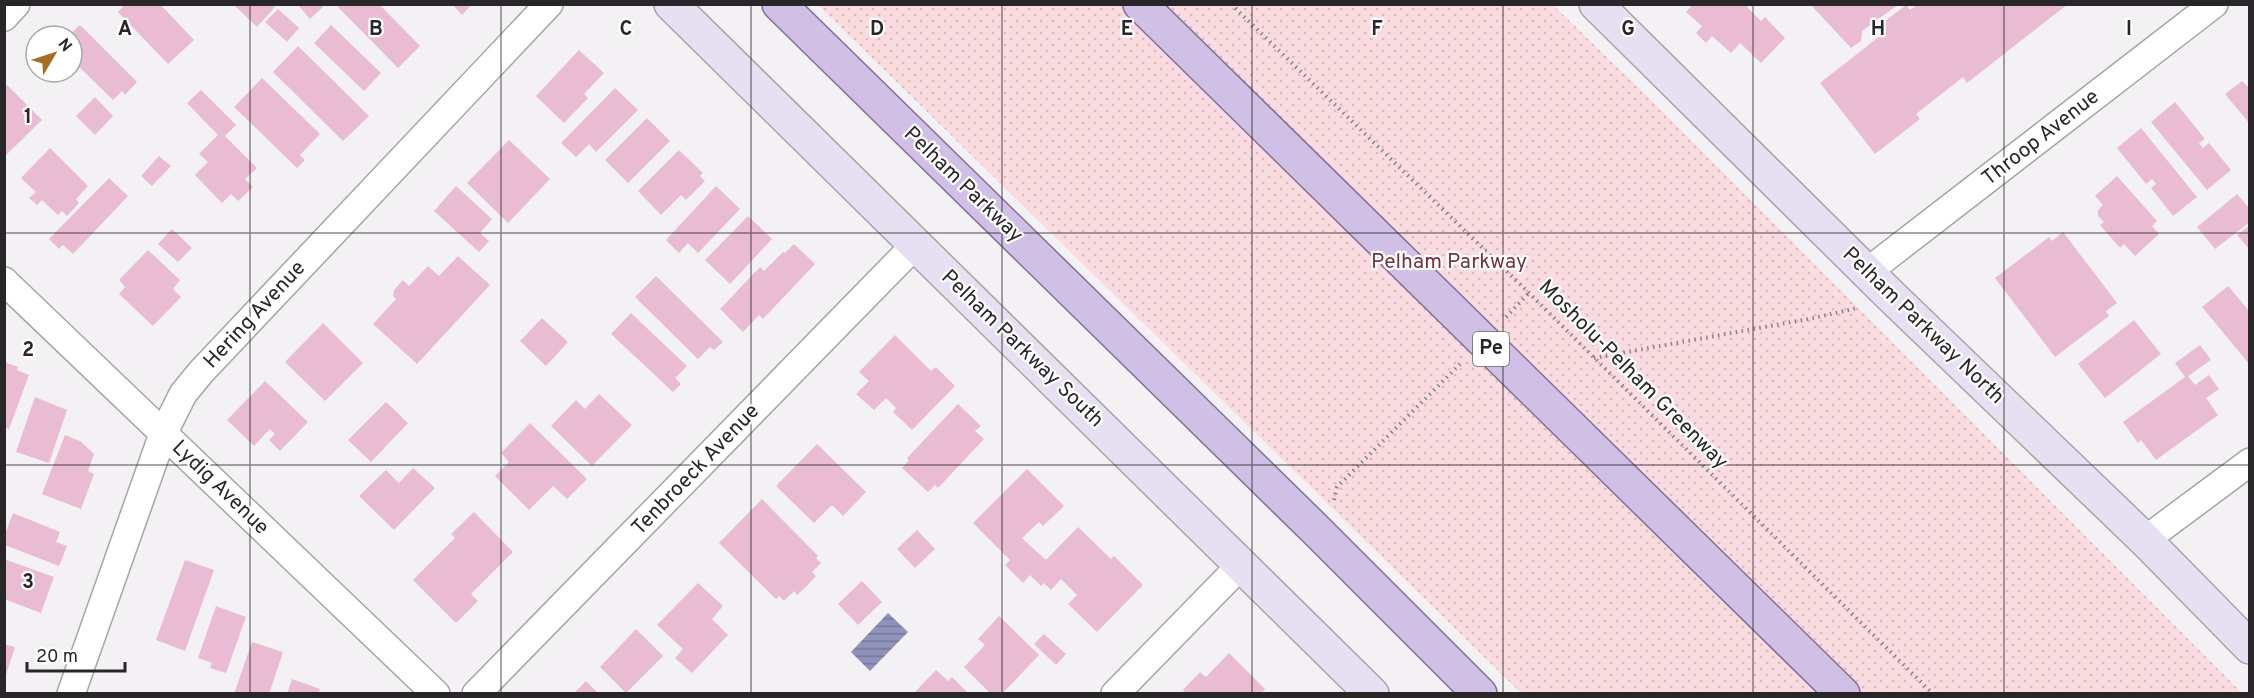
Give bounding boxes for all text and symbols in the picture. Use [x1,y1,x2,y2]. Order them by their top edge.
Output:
text: A [118,17,132,43]
text: B [369,17,383,43]
text: C [620,17,632,43]
text: D [870,17,884,43]
text: E [1121,17,1133,43]
text: F [1371,17,1383,43]
text: G [1621,17,1635,43]
text: H [1871,17,1885,43]
text: I [2126,17,2132,43]
north arrow [24,24,84,84]
text: N [53,35,75,57]
street label: Throop Avenue [1977,84,2105,192]
text: 1 [24,105,32,131]
street label: Pelham Parkway [898,121,1028,249]
street label: Pelham Parkway North [1836,242,2010,410]
park label: Pelham Parkway [1371,249,1527,276]
street label: Hering Avenue [198,255,312,375]
street label: Pelham Parkway South [935,264,1109,434]
street label: Mosholu-Pelham Greenway [1532,274,1734,476]
road number: Pe [1473,332,1509,366]
text: 2 [22,338,34,364]
street label: Tenbroeck Avenue [626,399,766,541]
street label: Lydig Avenue [166,435,274,541]
text: 3 [22,570,34,596]
scale bar [27,635,124,673]
text: 20 m [36,646,78,669]

